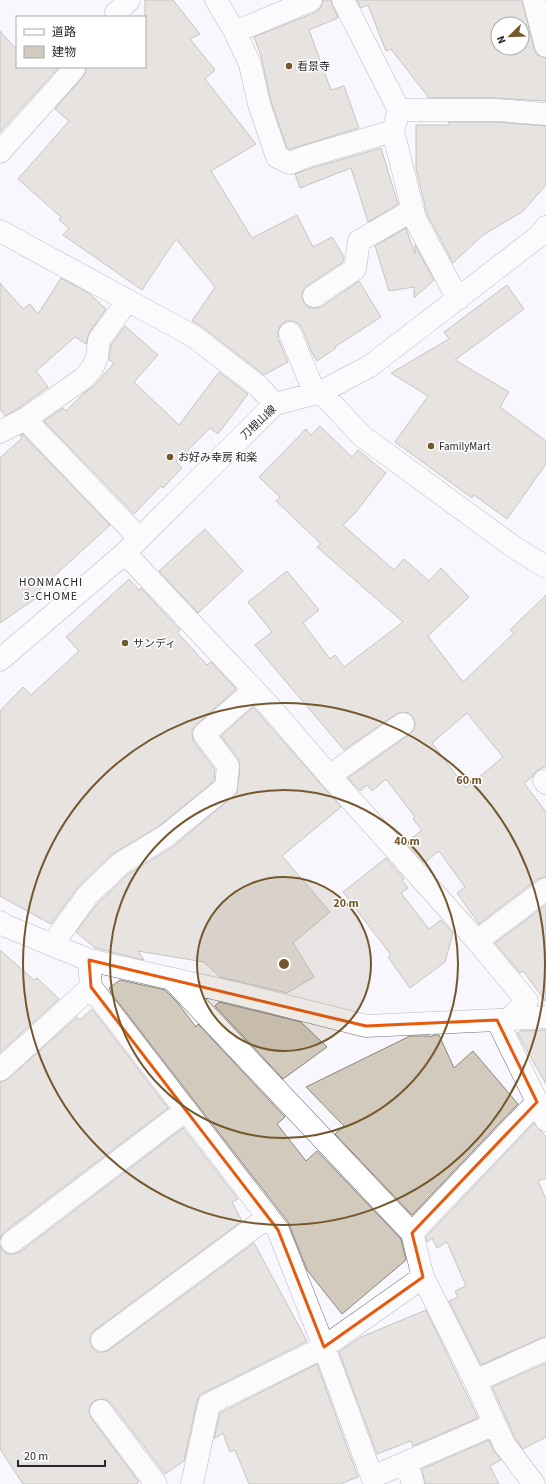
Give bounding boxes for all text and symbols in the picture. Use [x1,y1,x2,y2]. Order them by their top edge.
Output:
legend [16,16,146,68]
north arrow [490,16,530,56]
text: 道路 [52,24,76,41]
text: N [493,33,510,46]
text: 建物 [52,44,76,61]
place label: 看景寺 [297,59,330,74]
marker: 看景寺 [284,61,294,71]
street label: 刀根山線 [237,402,280,443]
place label: FamilyMart [439,439,491,454]
marker: FamilyMart [426,441,436,451]
place label: お好み幸房 和楽 [178,450,257,465]
marker: お好み幸房 和楽 [165,452,175,462]
district label: HONMACHI 3-CHOME [19,574,83,605]
place label: サンディ [133,636,176,651]
marker: サンディ [120,638,130,648]
text: 60 m [456,772,482,789]
text: 40 m [394,833,420,850]
text: 20 m [333,895,359,912]
centre of rings [277,957,291,971]
scale bar [18,1442,105,1468]
text: 20 m [24,1448,48,1465]

